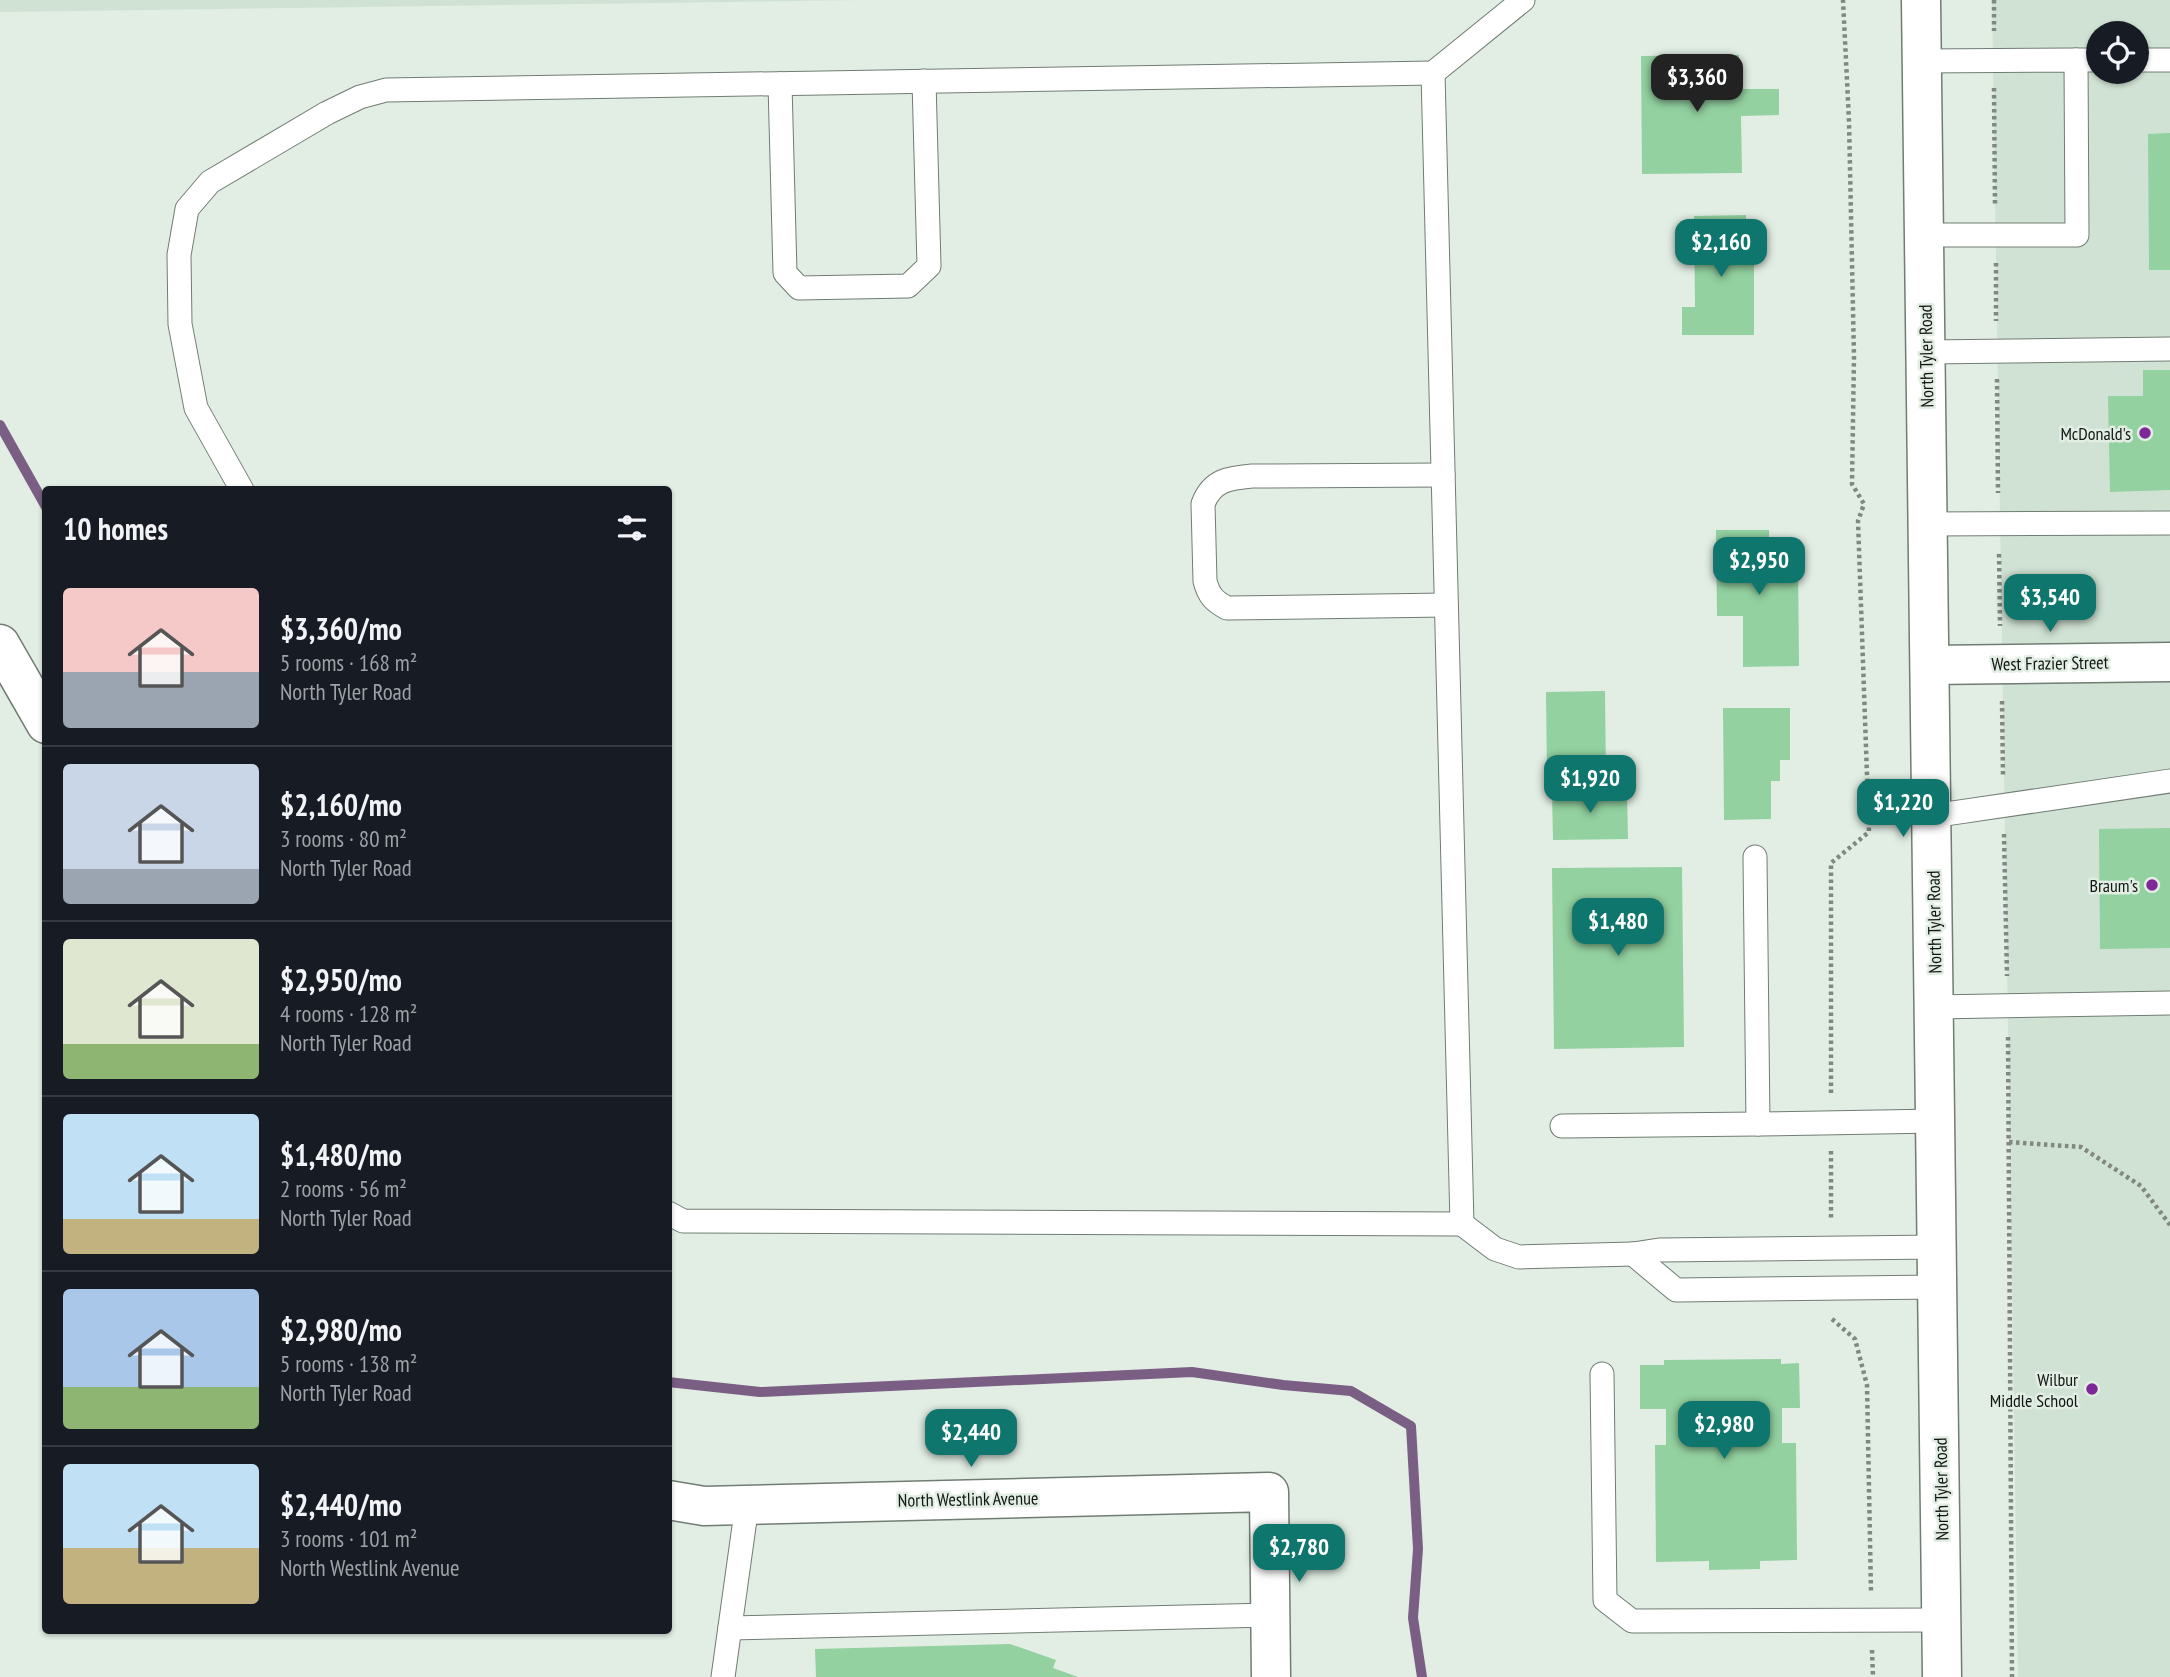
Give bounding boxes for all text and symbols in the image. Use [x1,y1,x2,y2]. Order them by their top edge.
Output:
map controls [2086,21,2149,84]
button: locate [2086,21,2149,84]
pin: $3,360 [1640,54,1754,114]
text: $3,360 [1667,62,1727,91]
pin: $2,160 [1664,219,1778,279]
text: $2,160 [1691,227,1751,256]
street label: North Tyler Road [1914,304,1938,408]
place label: McDonald's [2060,422,2131,445]
marker: McDonald's [2137,425,2153,441]
text: 10 homes [63,509,168,548]
icon: filters [613,509,651,547]
pin: $2,950 [1702,538,1816,597]
text: $2,950 [1729,545,1789,574]
pin: $3,540 [1993,574,2107,634]
text: $3,540 [2020,582,2080,611]
text: $3,360/mo [280,609,402,648]
icon: home [119,616,203,700]
text: 5 rooms · 168 m² [280,648,417,677]
street label: West Frazier Street [1991,650,2109,676]
text: North Tyler Road [280,677,412,706]
pin: $1,920 [1533,756,1647,815]
text: $1,920 [1560,763,1620,792]
pin: $1,220 [1846,780,1960,839]
text: $2,160/mo [280,785,402,824]
text: $1,220 [1873,787,1933,816]
icon: home [119,792,203,876]
text: 3 rooms · 80 m² [280,824,407,853]
text: North Tyler Road [280,853,412,882]
street label: North Tyler Road [1922,870,1946,974]
place label: Braum's [2089,874,2138,897]
marker: Braum's [2144,877,2160,893]
pin: $1,480 [1561,898,1675,958]
text: $1,480 [1588,906,1648,935]
text: $2,950/mo [280,960,402,999]
icon: home [119,967,203,1051]
text: 4 rooms · 128 m² [280,999,417,1028]
text: North Tyler Road [280,1028,412,1057]
text: $1,480/mo [280,1135,402,1174]
icon: home [119,1142,203,1226]
text: 2 rooms · 56 m² [280,1174,407,1203]
text: North Tyler Road [280,1203,412,1232]
text: $2,980/mo [280,1310,402,1349]
icon: home [119,1317,203,1401]
text: 5 rooms · 138 m² [280,1349,417,1378]
place label: Wilbur Middle School [1990,1368,2079,1412]
text: North Tyler Road [280,1378,412,1407]
marker: Wilbur Middle School [2084,1381,2100,1397]
pin: $2,980 [1667,1402,1781,1461]
text: $2,980 [1694,1409,1754,1438]
pin: $2,440 [914,1410,1028,1469]
text: $2,440 [941,1417,1001,1446]
street label: North Tyler Road [1929,1437,1953,1541]
text: $2,440/mo [280,1485,402,1524]
street label: North Westlink Avenue [898,1486,1038,1512]
icon: home [119,1492,203,1576]
text: 3 rooms · 101 m² [280,1524,417,1553]
pin: $2,780 [1242,1524,1356,1584]
text: $2,780 [1269,1532,1329,1561]
text: North Westlink Avenue [280,1553,460,1582]

